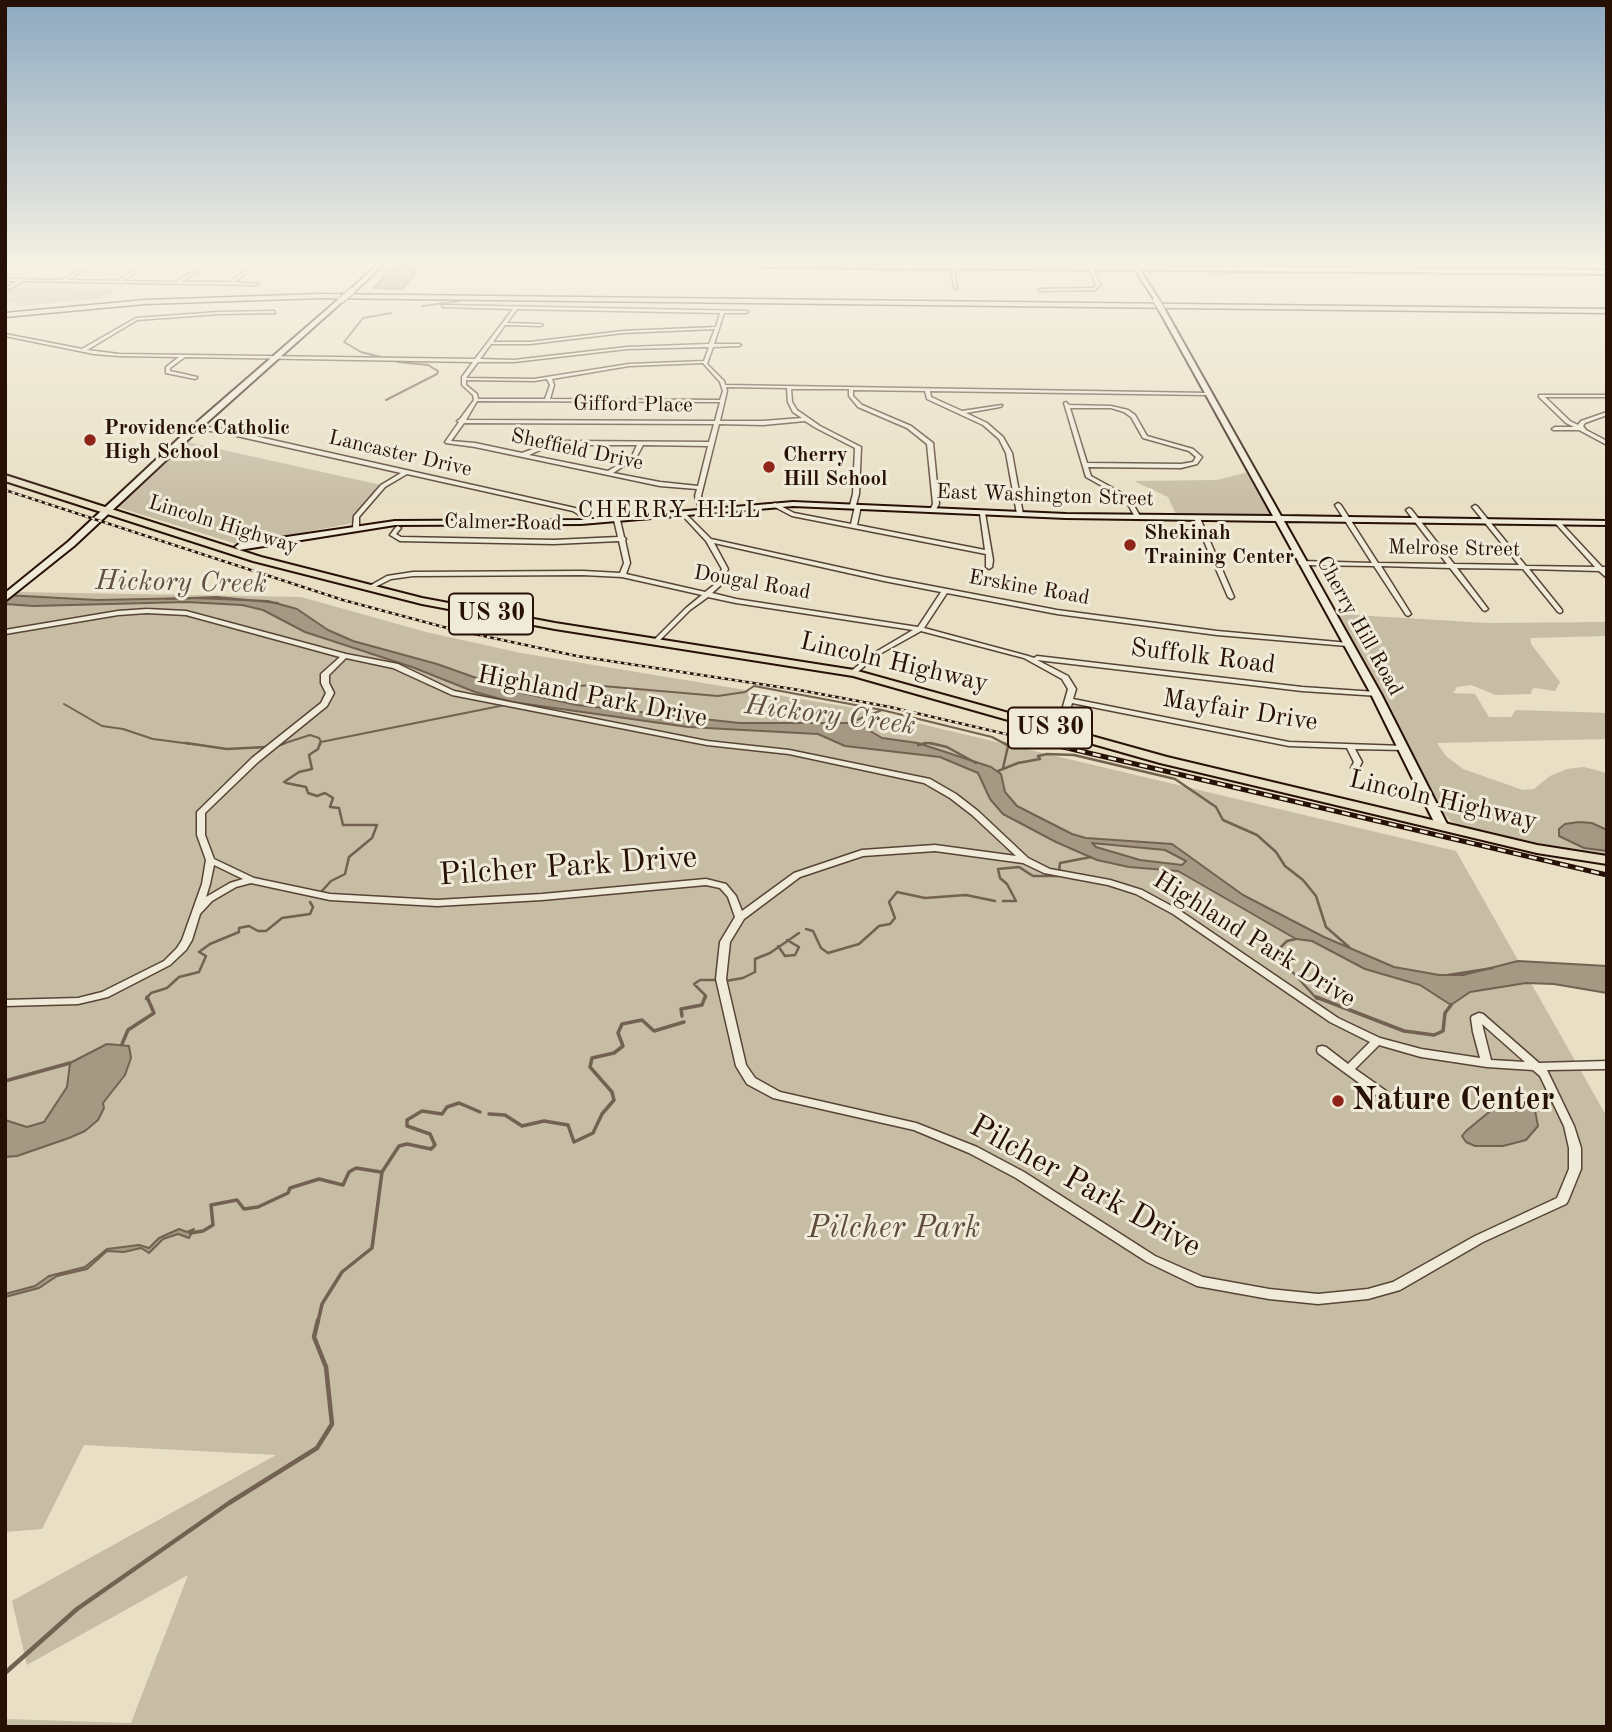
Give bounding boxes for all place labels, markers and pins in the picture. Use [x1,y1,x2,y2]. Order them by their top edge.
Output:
place label: Providence Catholic High School [104,415,290,465]
marker: Providence Catholic High School [82,432,98,448]
place label: Cherry Hill School [783,442,888,492]
marker: Cherry Hill School [761,459,777,475]
place label: Shekinah Training Center [1144,520,1294,570]
marker: Shekinah Training Center [1122,537,1138,553]
place label: Nature Center [1352,1082,1555,1120]
marker: Nature Center [1330,1093,1346,1109]

